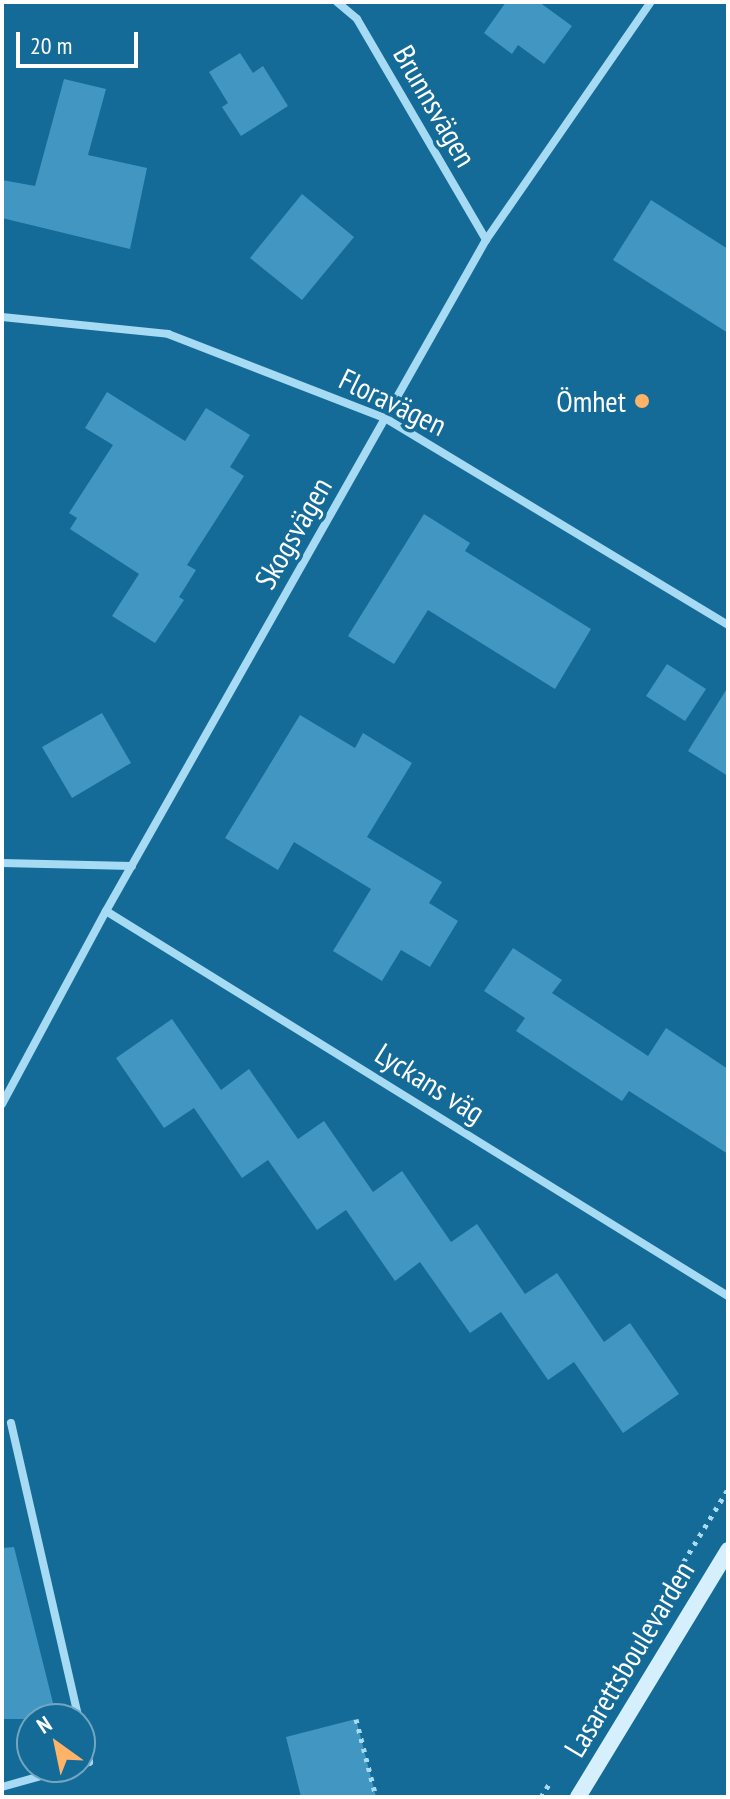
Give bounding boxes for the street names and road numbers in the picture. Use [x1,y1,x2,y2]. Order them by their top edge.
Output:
street label: Brunnsvägen [386,39,484,173]
street label: Floravägen [334,361,452,443]
street label: Skogsvägen [247,471,339,595]
street label: Lyckans väg [369,1035,491,1131]
street label: Lasarettsboulevarden [556,1555,702,1763]

